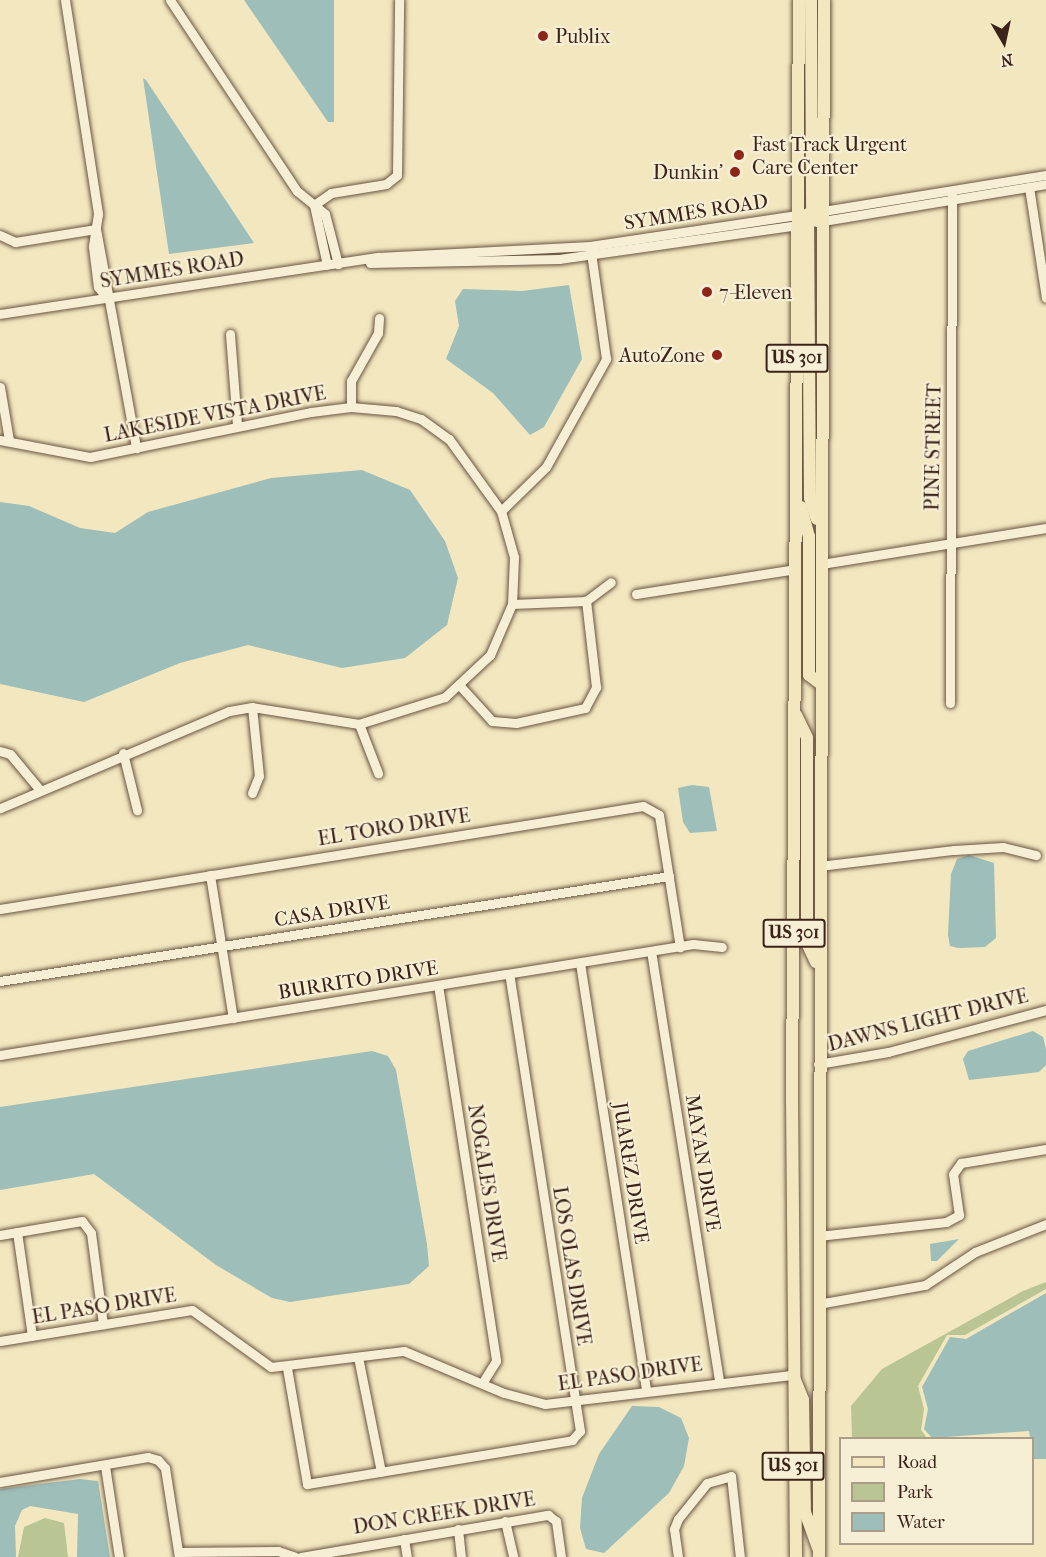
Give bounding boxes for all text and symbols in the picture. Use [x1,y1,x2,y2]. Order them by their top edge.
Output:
north arrow [974,12,1034,72]
place label: Publix [555,24,610,48]
marker: Publix [536,29,550,43]
text: N [999,50,1014,71]
place label: Fast Track Urgent Care Center [752,132,907,179]
marker: Fast Track Urgent Care Center [730,146,748,164]
place label: Dunkin' [653,160,723,184]
marker: Dunkin' [728,165,742,179]
street label: SYMMES ROAD [622,189,770,235]
street label: SYMMES ROAD [98,247,246,293]
place label: 7-Eleven [719,280,792,304]
marker: 7-Eleven [700,285,714,299]
place label: AutoZone [619,343,705,367]
road number: US 301 [766,343,828,373]
marker: AutoZone [710,348,724,362]
street label: LAKESIDE VISTA DRIVE [102,381,328,447]
street label: PINE STREET [920,383,946,511]
street label: EL TORO DRIVE [316,803,472,851]
street label: CASA DRIVE [273,890,391,932]
road number: US 301 [762,918,826,948]
street label: BURRITO DRIVE [276,956,440,1004]
street label: DAWNS LIGHT DRIVE [825,983,1031,1057]
street label: MAYAN DRIVE [680,1093,726,1233]
street label: JUAREZ DRIVE [608,1100,654,1246]
street label: NOGALES DRIVE [463,1102,511,1264]
street label: LOS OLAS DRIVE [548,1185,596,1347]
street label: EL PASO DRIVE [30,1283,178,1329]
street label: EL PASO DRIVE [556,1352,704,1396]
legend [839,1437,1034,1545]
road number: US 301 [762,1451,824,1481]
text: Road [897,1452,937,1473]
text: Park [897,1482,933,1503]
street label: DON CREEK DRIVE [351,1487,537,1539]
text: Water [897,1512,945,1533]

